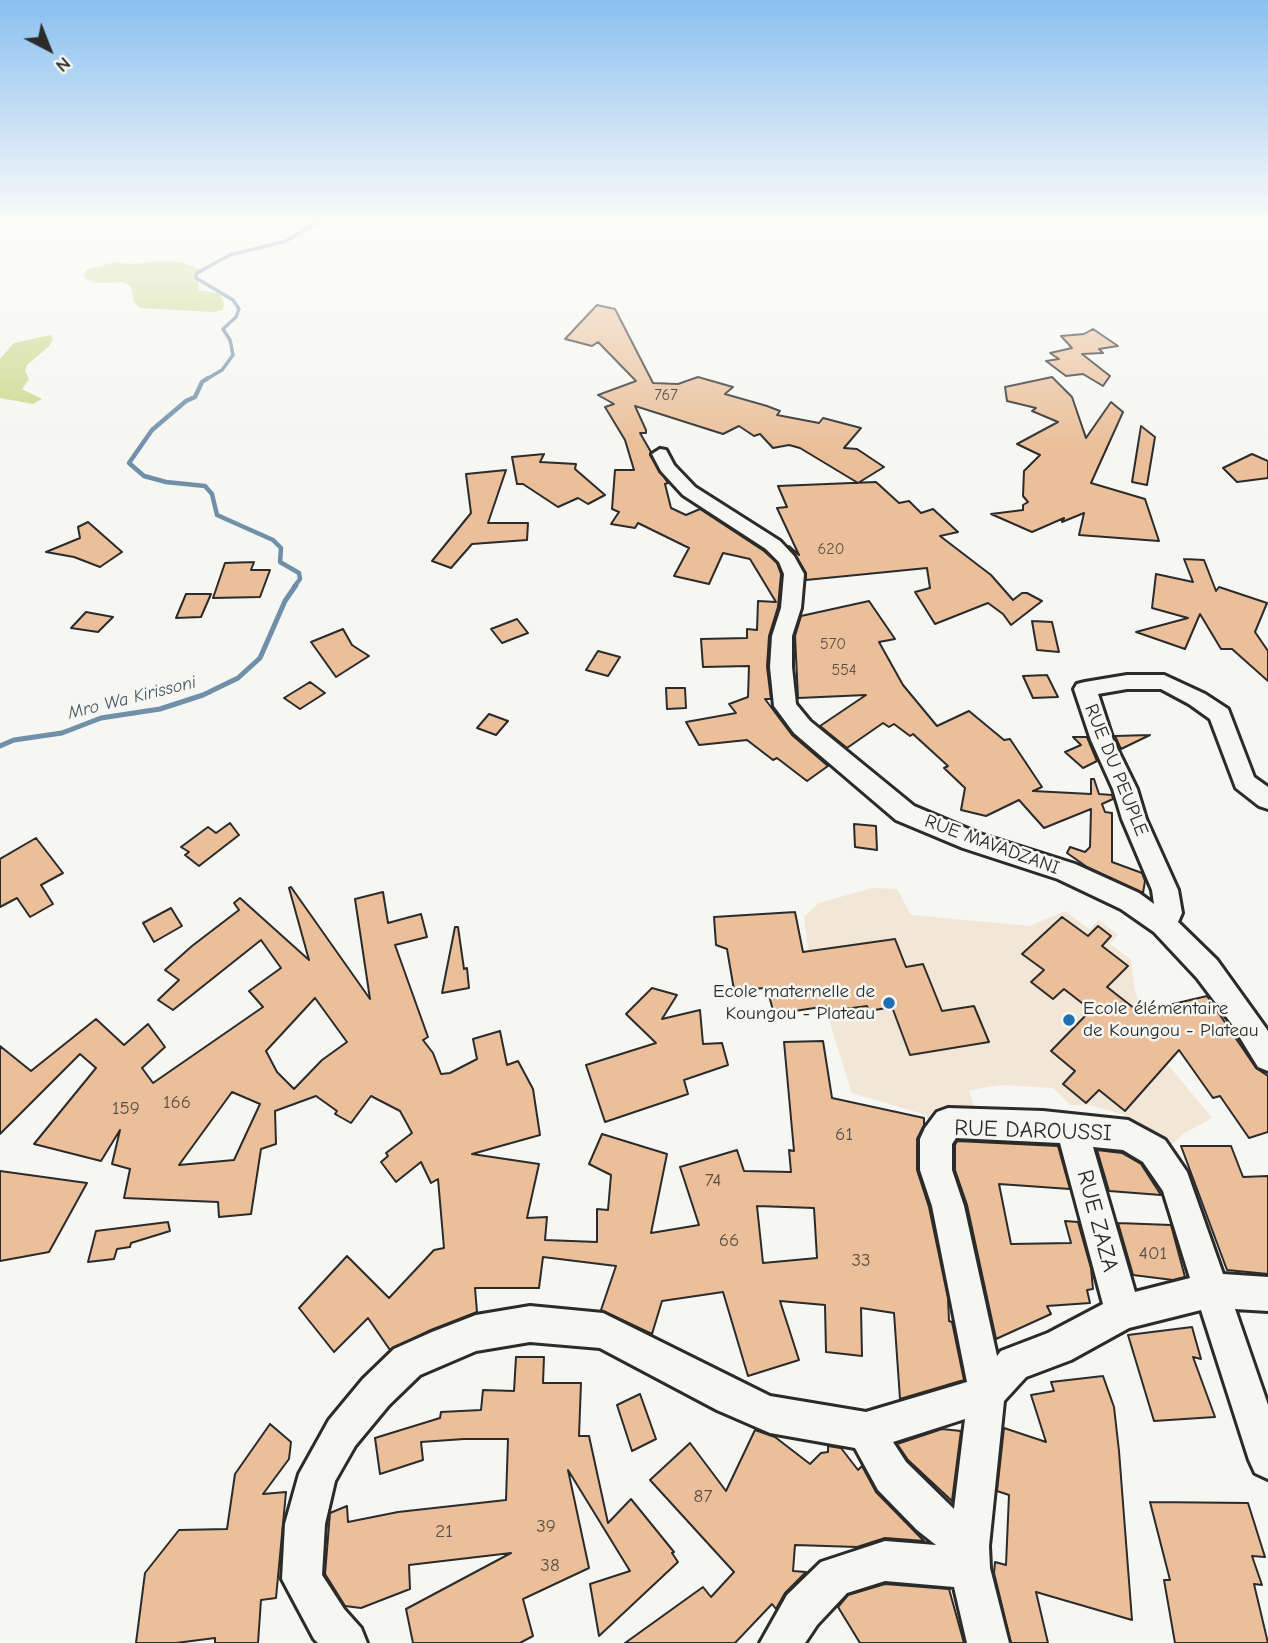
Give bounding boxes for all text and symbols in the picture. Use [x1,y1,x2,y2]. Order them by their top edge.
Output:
north arrow [14,14,84,84]
text: N [51,52,75,77]
house number: 767 [654,385,678,405]
house number: 620 [818,539,844,559]
house number: 570 [820,634,846,654]
house number: 554 [831,660,857,680]
water label: Mro Wa Kirissoni [66,672,198,724]
street label: RUE DU PEUPLE [1079,701,1153,839]
street label: RUE MAVADZANI [922,810,1062,880]
place label: Ecole maternelle de Koungou - Plateau [713,981,875,1025]
marker: Ecole maternelle de Koungou - Plateau [881,995,897,1011]
place label: Ecole élémentaire de Koungou - Plateau [1083,998,1259,1042]
marker: Ecole élémentaire de Koungou - Plateau [1061,1012,1077,1028]
house number: 166 [163,1092,191,1114]
house number: 159 [112,1098,140,1120]
street label: RUE DAROUSSI [954,1114,1112,1148]
house number: 61 [835,1124,853,1146]
street label: RUE ZAZA [1070,1167,1124,1275]
house number: 74 [705,1170,721,1192]
house number: 66 [719,1230,739,1252]
house number: 401 [1139,1243,1167,1265]
house number: 33 [851,1250,871,1272]
house number: 87 [694,1486,712,1508]
house number: 39 [536,1516,556,1538]
house number: 21 [435,1521,453,1543]
house number: 38 [540,1555,560,1577]

